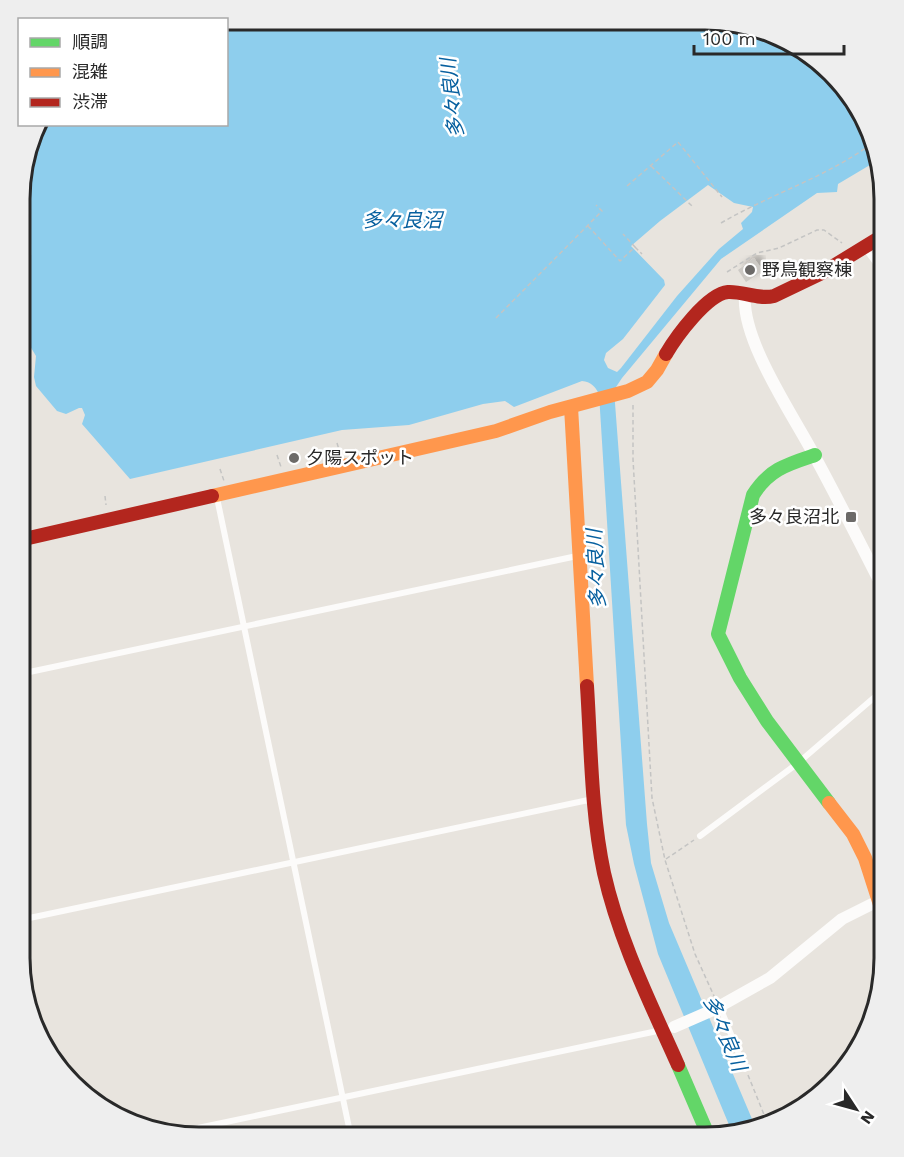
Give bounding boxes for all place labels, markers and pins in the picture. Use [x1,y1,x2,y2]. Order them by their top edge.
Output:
place label: 野鳥観察棟 [762,259,852,280]
marker: 野鳥観察棟 [743,263,757,277]
place label: 夕陽スポット [306,447,414,468]
marker: 夕陽スポット [287,451,301,465]
place label: 多々良沼北 [749,506,839,527]
marker: 多々良沼北 [844,510,858,524]

